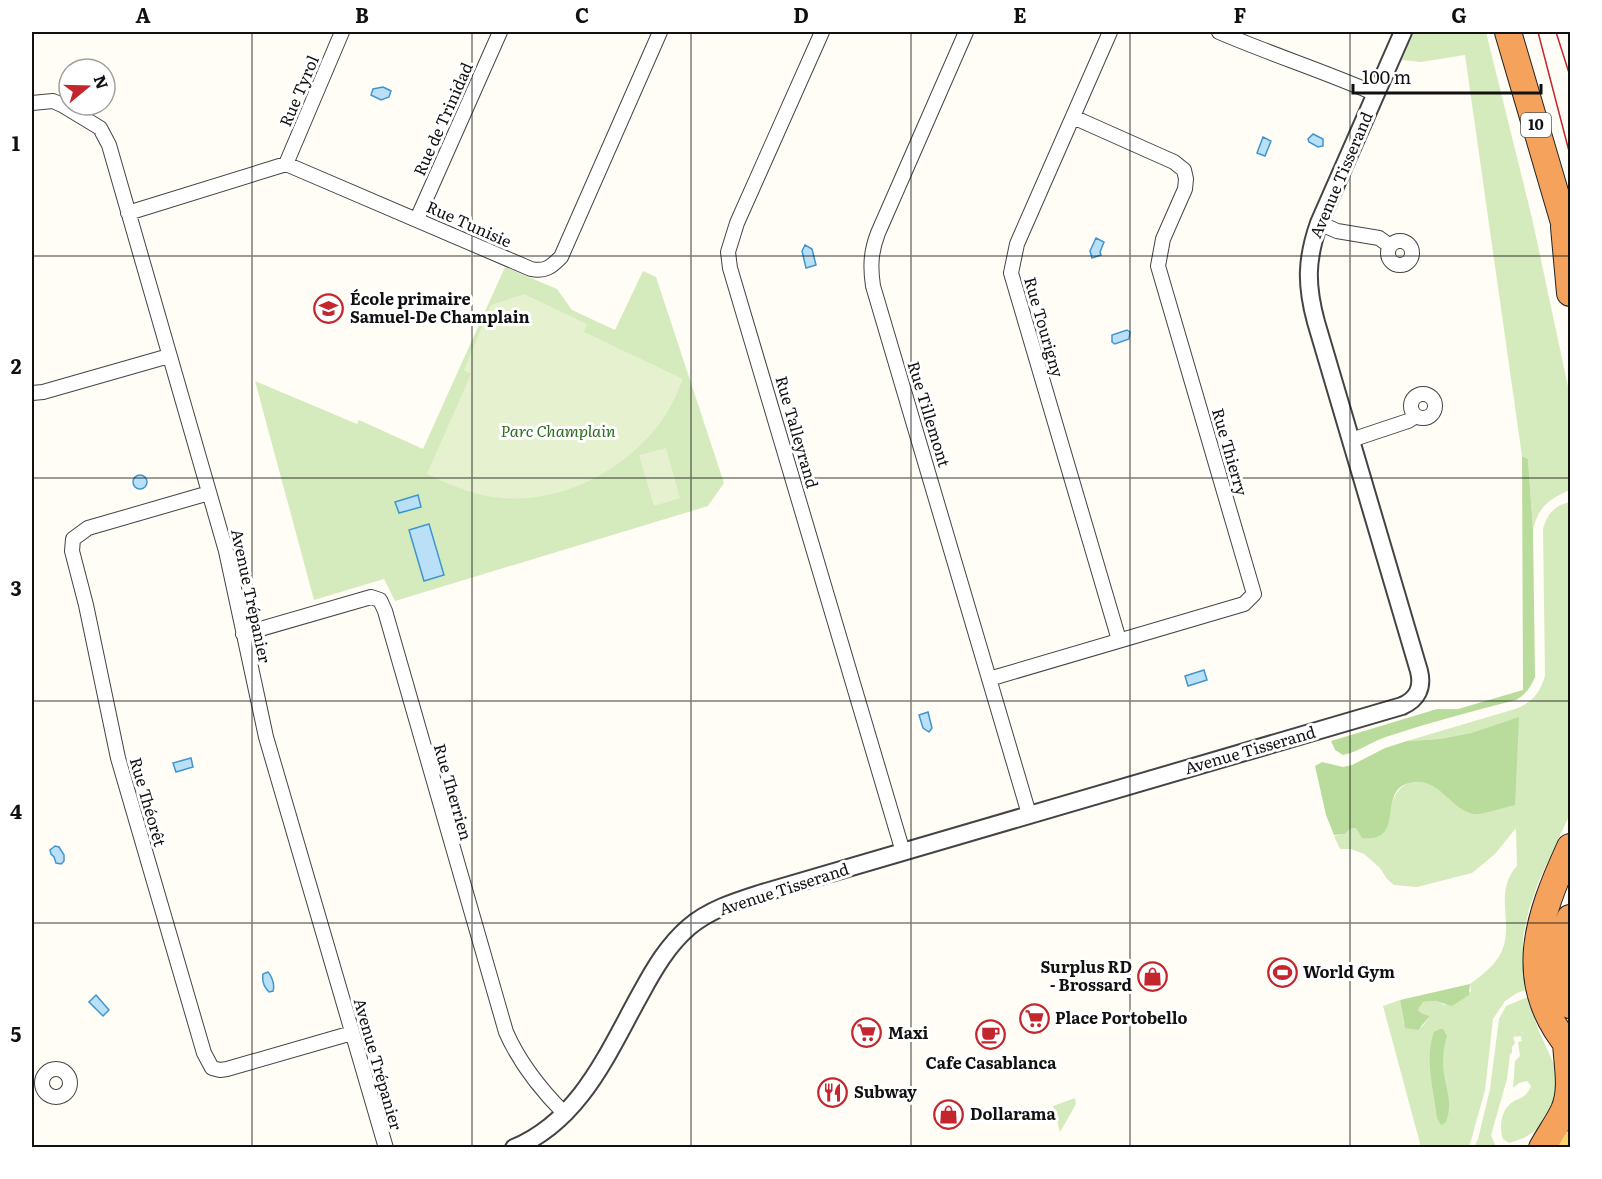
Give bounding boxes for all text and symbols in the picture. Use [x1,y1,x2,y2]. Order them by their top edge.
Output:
text: A [135,0,151,29]
text: B [355,0,369,29]
text: C [575,0,589,29]
text: D [793,0,809,29]
text: E [1013,0,1027,29]
text: F [1234,0,1247,29]
text: G [1451,0,1467,29]
street label: Rue Tyrol [272,51,324,130]
north arrow [57,57,117,117]
scale bar [1353,57,1540,95]
street label: Rue de Trinidad [406,58,478,179]
text: 100 m [1362,63,1411,90]
text: N [89,72,116,92]
street label: Avenue Tisserand [1303,107,1378,242]
road number: 10 [1521,113,1551,137]
text: 1 [12,127,20,157]
street label: Rue Tunisie [423,194,516,253]
street label: Rue Tourigny [1019,274,1071,380]
place label: École primaire Samuel-De Champlain [350,286,530,328]
school or university icon: École primaire Samuel-De Champlain [313,292,345,324]
text: 2 [11,350,22,380]
street label: Rue Tillemont [902,358,958,470]
street label: Rue Talleyrand [770,373,826,491]
street label: Rue Thierry [1207,405,1255,499]
park label: Parc Champlain [501,418,616,442]
street label: Avenue Trépanier [226,527,278,665]
text: 3 [10,572,22,602]
street label: Avenue Tisserand [1181,719,1318,779]
street label: Rue Therrien [429,741,479,843]
street label: Rue Théorêt [125,754,173,850]
text: 4 [10,795,22,825]
street label: Avenue Tisserand [716,856,852,920]
place label: Surplus RD - Brossard [1040,954,1132,996]
sports icon: World Gym [1266,956,1298,988]
place label: World Gym [1303,959,1395,983]
shop icon: Surplus RD - Brossard [1137,960,1169,992]
street label: Avenue Trépanier [349,995,409,1133]
supermarket icon: Place Portobello [1018,1002,1050,1034]
place label: Place Portobello [1055,1005,1187,1029]
supermarket icon: Maxi [851,1017,883,1049]
text: 5 [11,1018,22,1048]
cafe icon: Cafe Casablanca [975,1019,1007,1051]
place label: Maxi [888,1020,929,1044]
place label: Cafe Casablanca [926,1050,1057,1074]
restaurant icon: Subway [817,1076,849,1108]
place label: Subway [854,1079,917,1103]
shop icon: Dollarama [933,1098,965,1130]
place label: Dollarama [970,1101,1057,1125]

